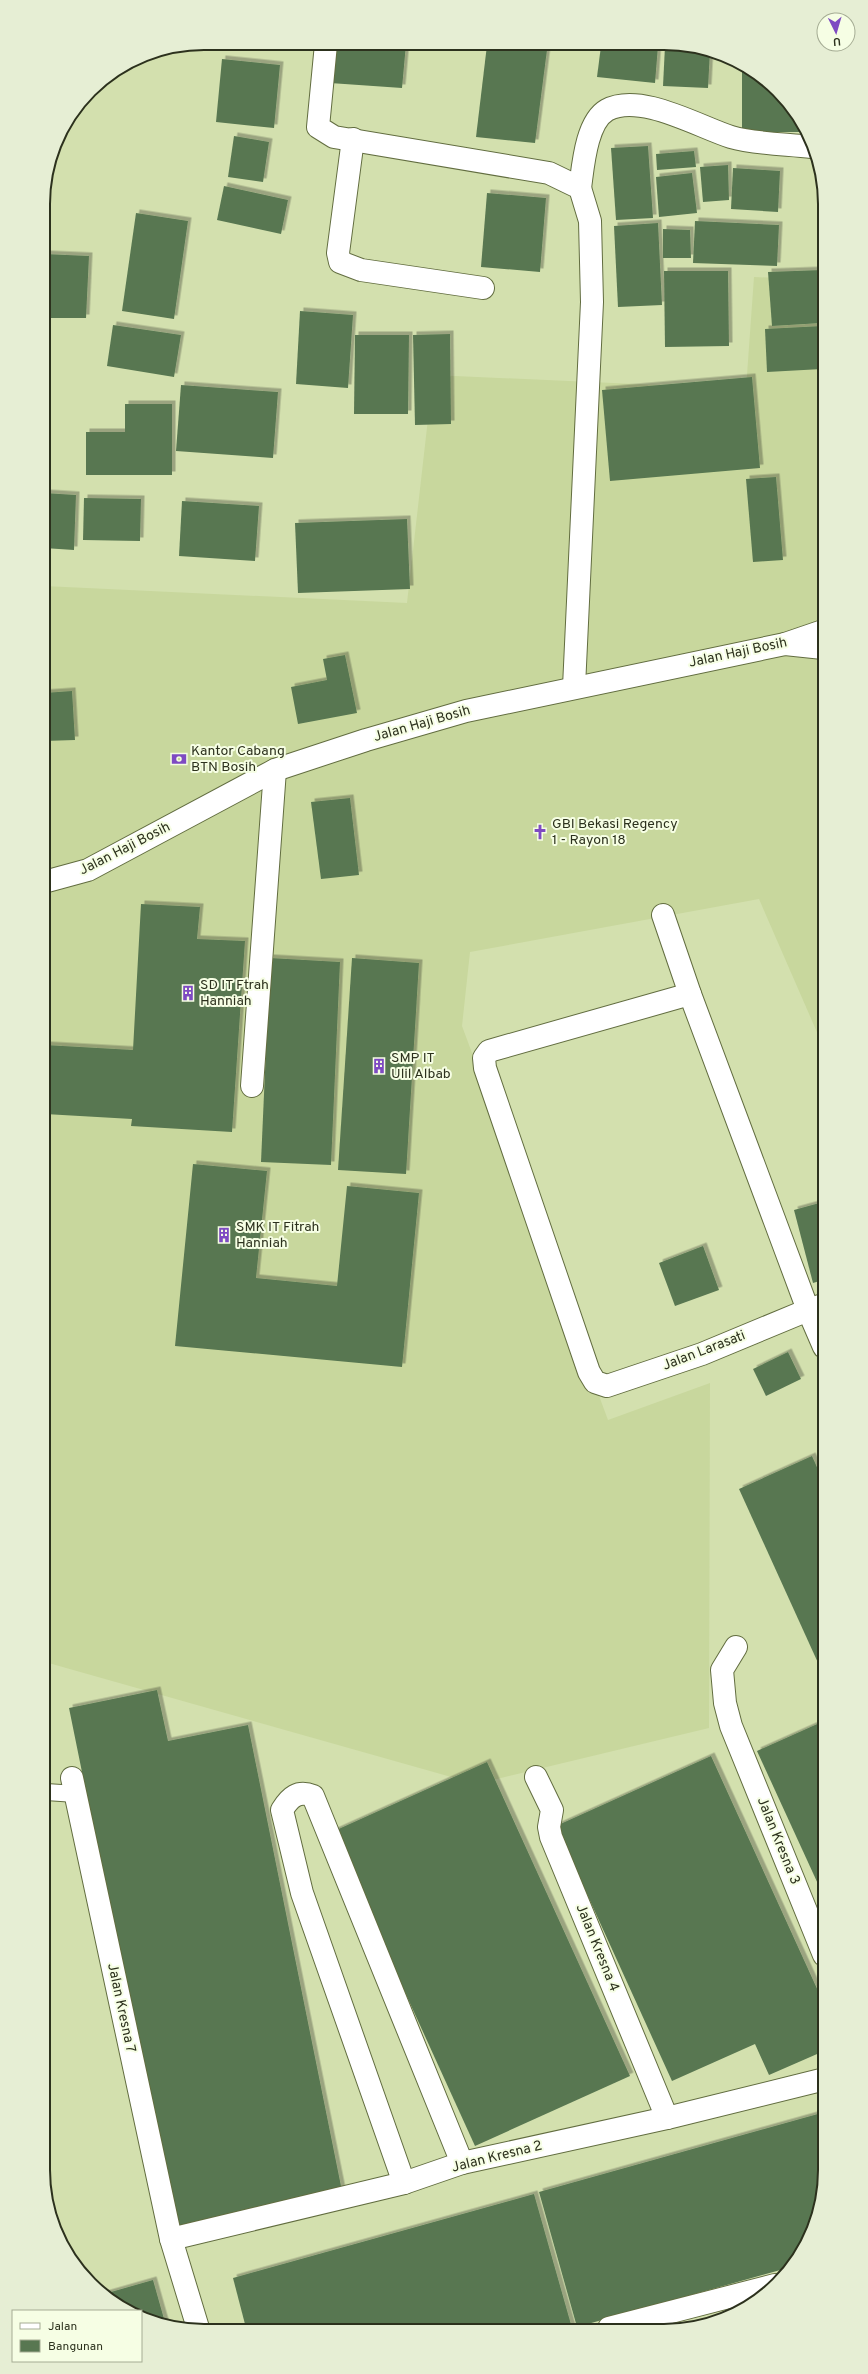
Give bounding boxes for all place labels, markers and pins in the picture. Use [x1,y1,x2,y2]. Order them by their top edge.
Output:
place label: Kantor Cabang BTN Bosih [191,743,285,776]
bank icon: Kantor Cabang BTN Bosih [170,750,188,768]
place label: GBI Bekasi Regency 1 - Rayon 18 [552,816,678,849]
church icon: GBI Bekasi Regency 1 - Rayon 18 [531,823,549,841]
place label: SD IT Ftrah Hanniah [200,977,269,1010]
building icon: SD IT Ftrah Hanniah [179,984,197,1002]
place label: SMP IT Ulil Albab [391,1050,451,1083]
building icon: SMP IT Ulil Albab [370,1057,388,1075]
place label: SMK IT Fitrah Hanniah [236,1219,319,1252]
building icon: SMK IT Fitrah Hanniah [215,1226,233,1244]

